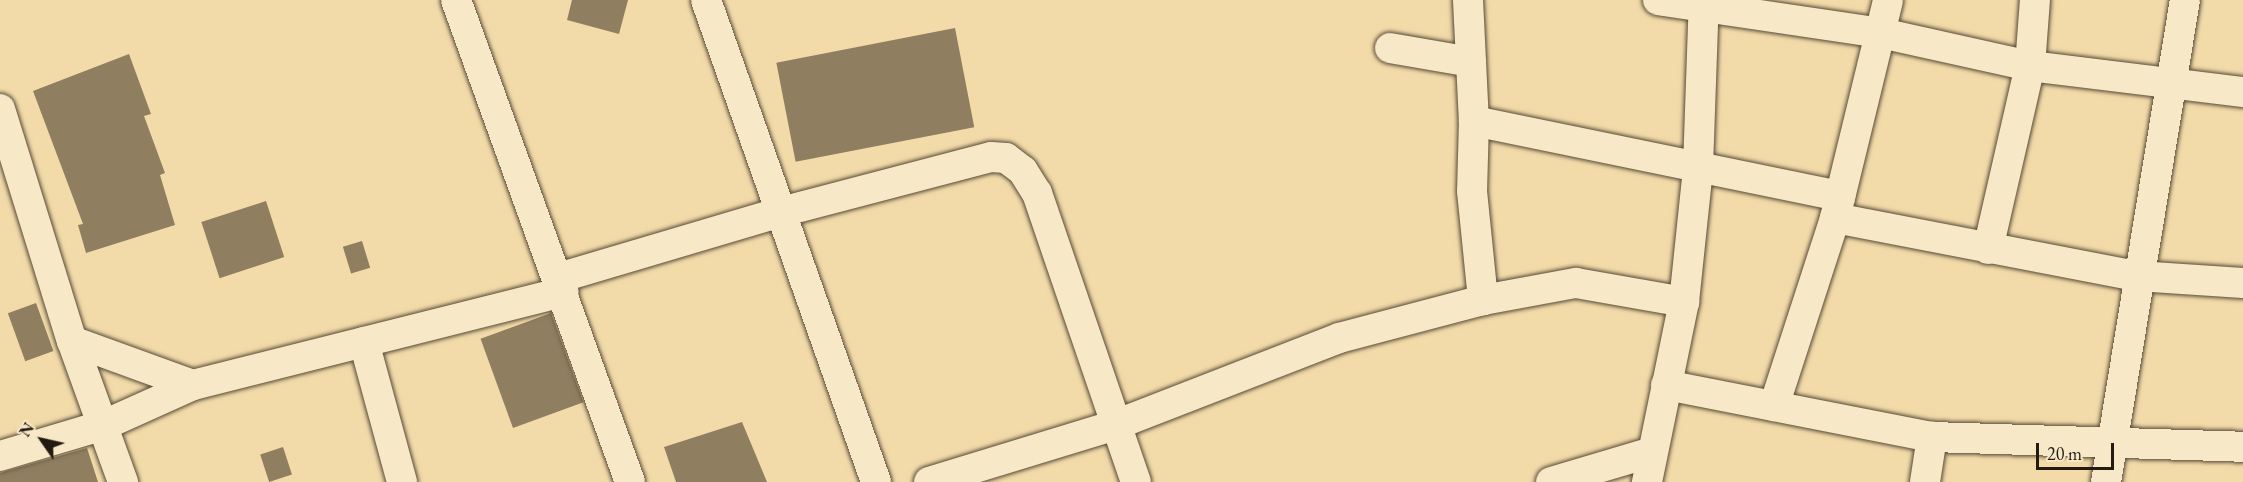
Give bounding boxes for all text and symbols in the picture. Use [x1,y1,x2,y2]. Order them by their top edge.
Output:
north arrow [12,410,72,470]
text: N [14,418,39,441]
scale bar [2039,431,2117,469]
text: 20 m [2047,442,2082,465]

